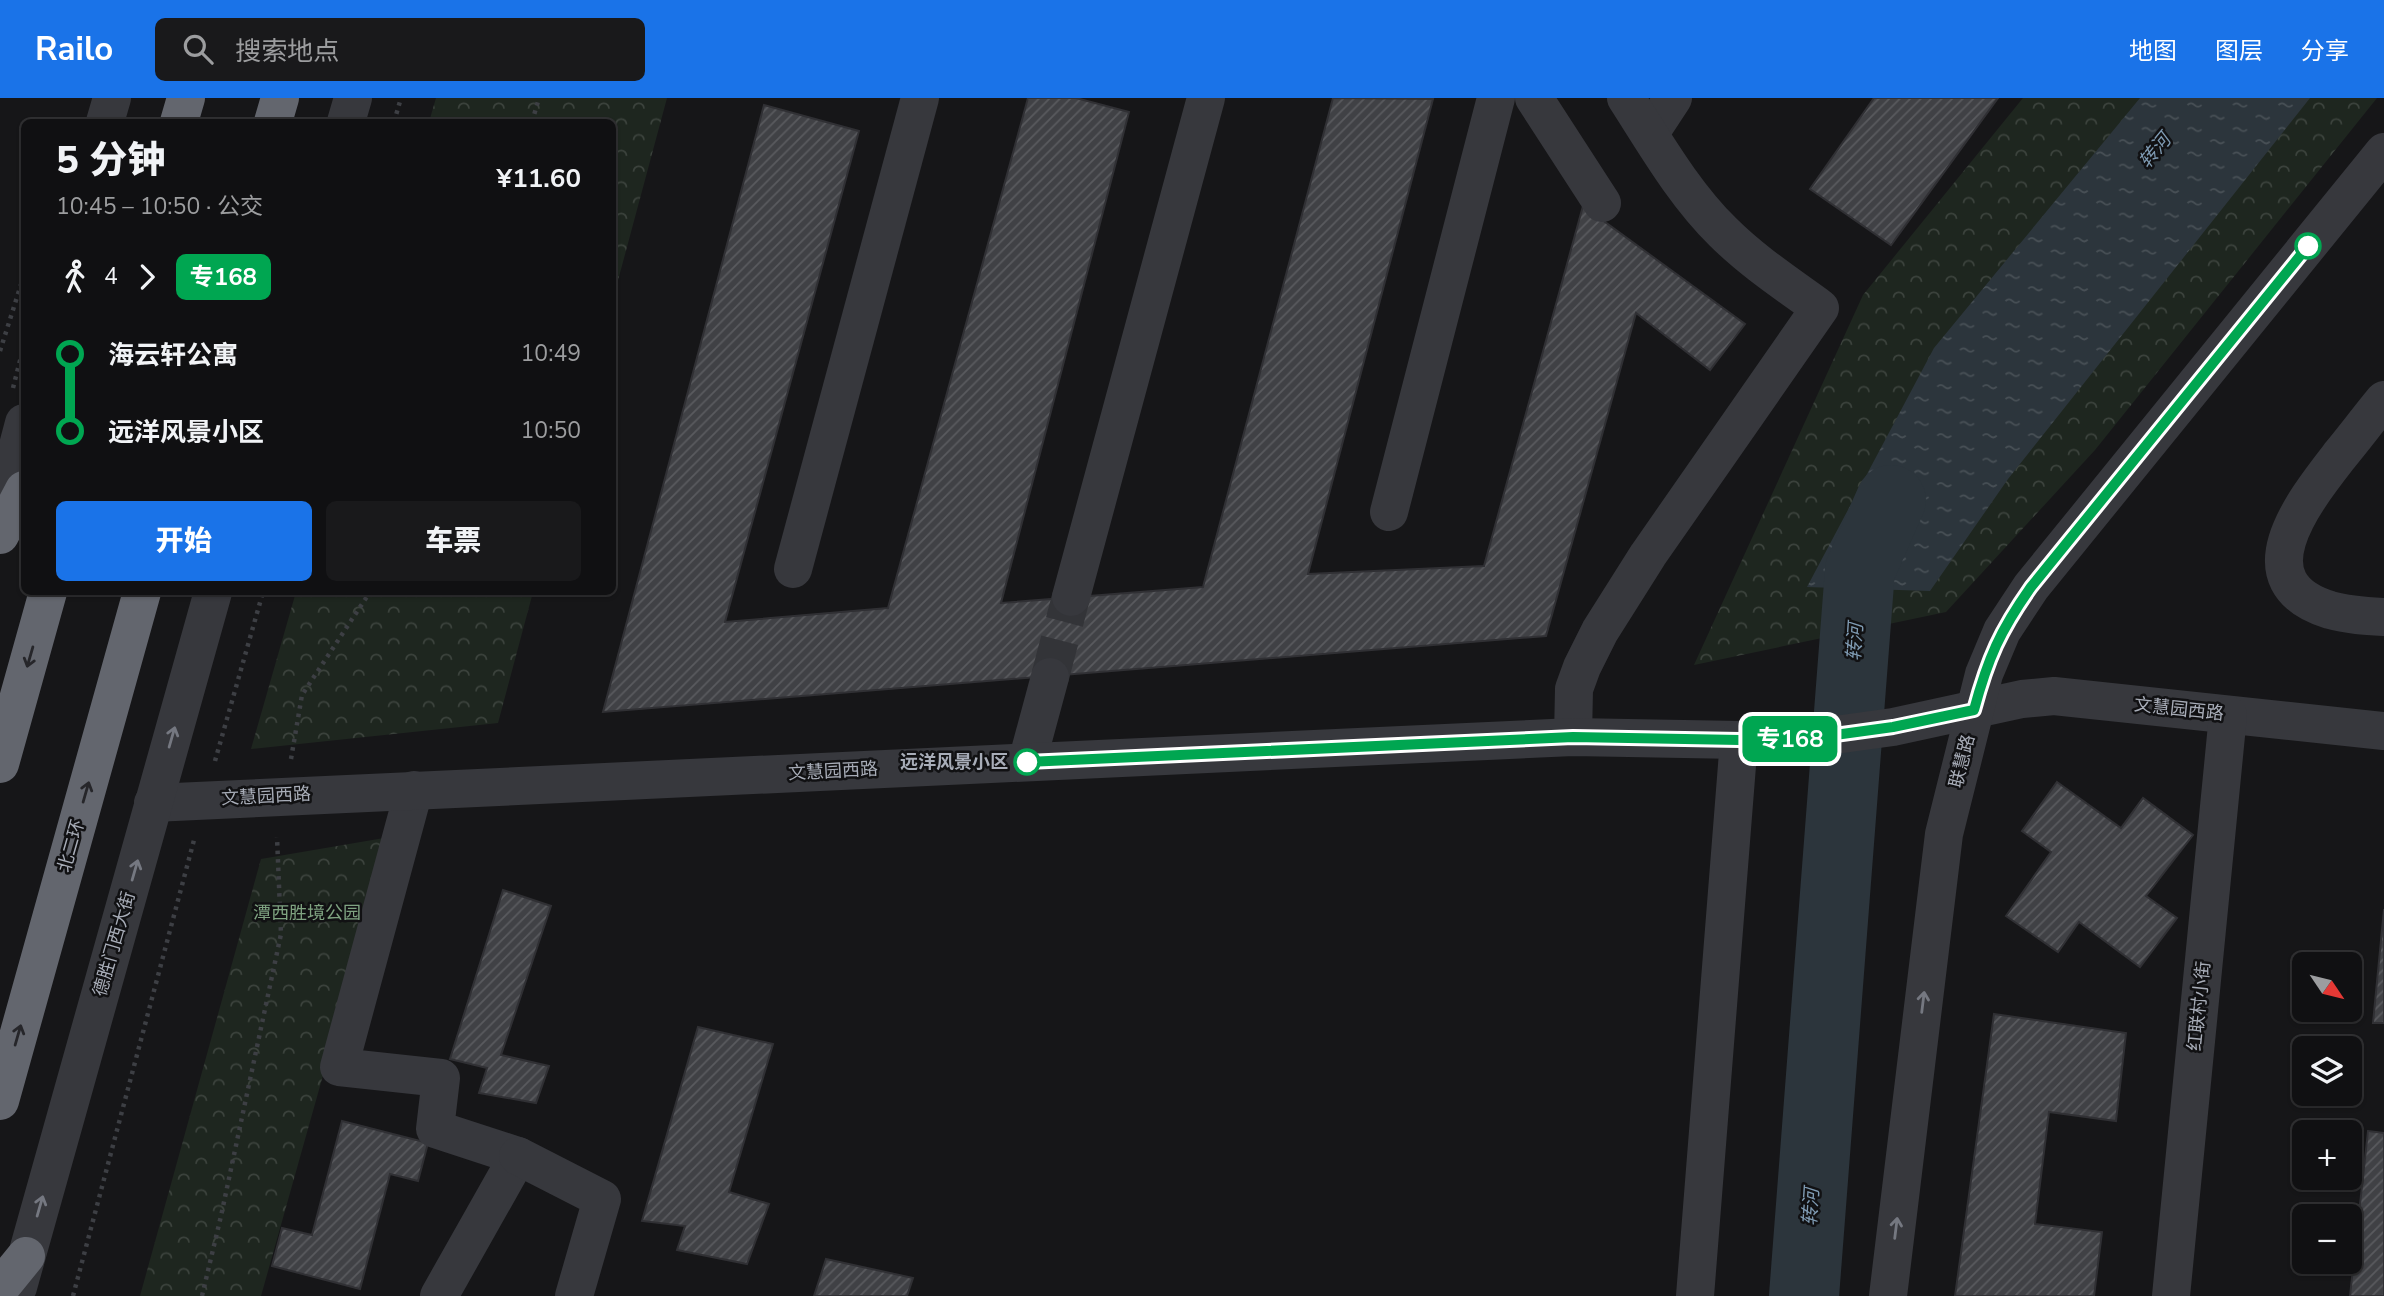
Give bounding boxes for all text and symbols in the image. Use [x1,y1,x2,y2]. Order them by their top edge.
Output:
search box [155,18,645,81]
text: Railo [35,27,113,72]
icon: search [179,30,217,68]
text: 搜索地点 [235,34,339,69]
text: 地图 [2129,35,2177,67]
text: 图层 [2215,35,2263,67]
text: 分享 [2301,35,2349,67]
water label: 转河 [2133,125,2180,174]
text: 5 分钟 [56,135,165,186]
text: ¥11.60 [497,161,581,196]
text: 10:45 – 10:50 · 公交 [56,191,263,222]
unlabelled marker [2295,233,2321,259]
icon: walk [56,258,94,296]
icon: forward [128,258,166,296]
text: 4 [104,261,118,292]
text: 专168 [190,261,257,293]
text: 海云轩公寓 [108,338,238,373]
text: 10:49 [521,338,581,369]
text: 远洋风景小区 [108,415,264,450]
text: 10:50 [521,415,581,446]
button: 开始 [56,501,312,581]
button: 车票 [326,501,581,581]
water label: 转河 [1841,618,1870,662]
one-way arrow [22,646,35,668]
street label: 文慧园西路 [2133,692,2225,726]
line badge: 专168 [1741,716,1839,762]
text: 专168 [1756,723,1824,755]
one-way arrow [166,727,179,749]
street label: 联慧路 [1944,732,1980,790]
marker: 远洋风景小区 [1014,749,1040,775]
place label: 远洋风景小区 [900,750,1008,774]
street label: 文慧园西路 [787,757,879,785]
one-way arrow [80,781,93,804]
street label: 文慧园西路 [220,782,312,810]
street label: 北二环 [52,817,90,875]
one-way arrow [129,859,142,881]
street label: 德胜门西大街 [88,889,140,999]
park label: 潭西胜境公园 [253,901,361,925]
north arrow [2292,952,2362,1022]
map controls [2292,952,2362,1274]
street label: 红联村小街 [2182,960,2216,1052]
one-way arrow [1917,992,1930,1014]
one-way arrow [13,1024,26,1046]
button: layers [2292,1036,2362,1106]
button: + [2292,1120,2362,1190]
water label: 转河 [1797,1183,1826,1227]
one-way arrow [34,1196,47,1218]
button: − [2292,1204,2362,1274]
one-way arrow [1889,1217,1902,1240]

